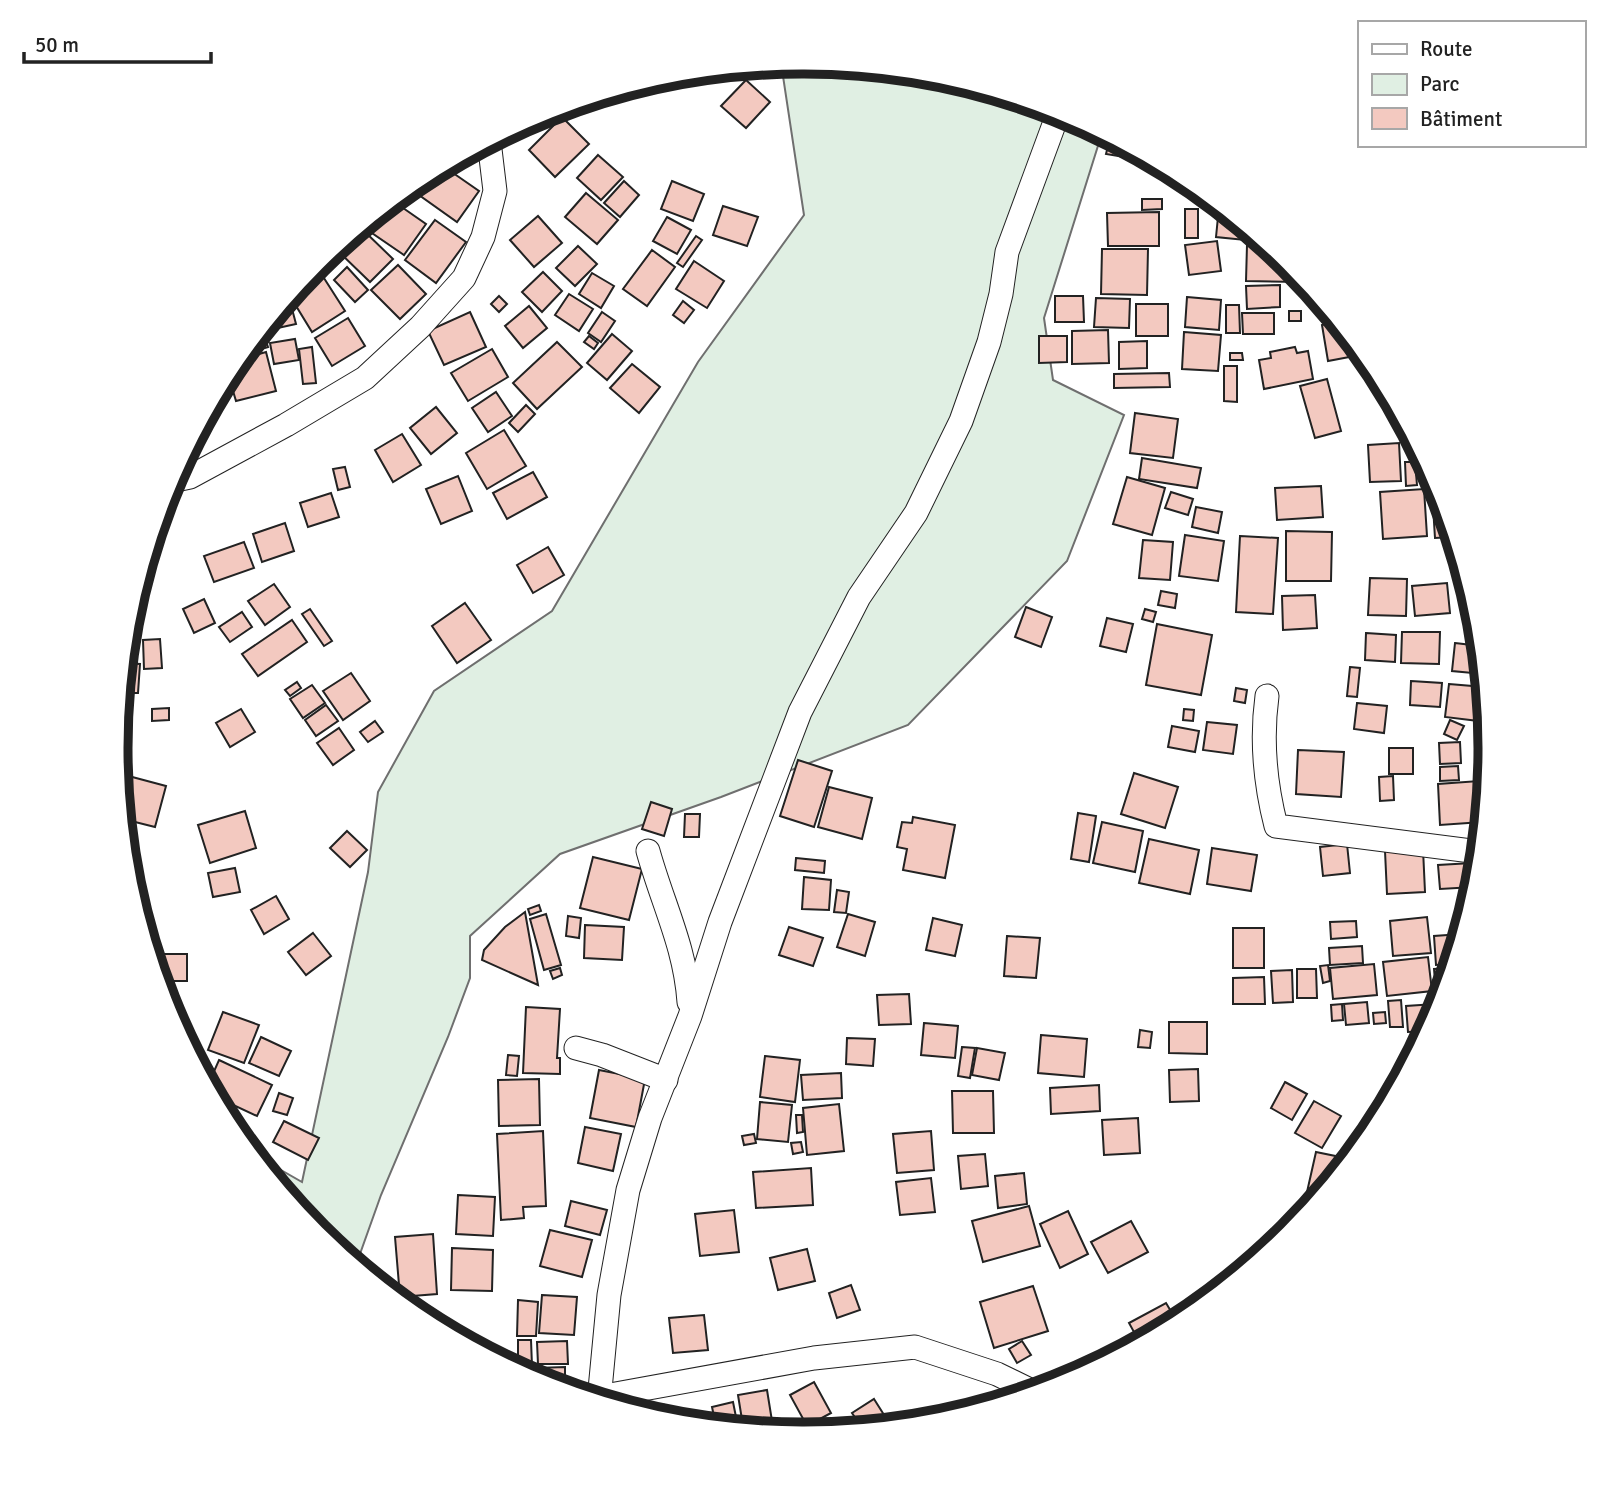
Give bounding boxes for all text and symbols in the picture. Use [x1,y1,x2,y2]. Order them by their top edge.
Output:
scale bar [24,21,212,65]
legend [1358,21,1585,147]
text: 50 m [35,32,79,58]
text: Route [1420,36,1472,62]
text: Parc [1420,71,1459,97]
text: Bâtiment [1420,106,1502,132]

